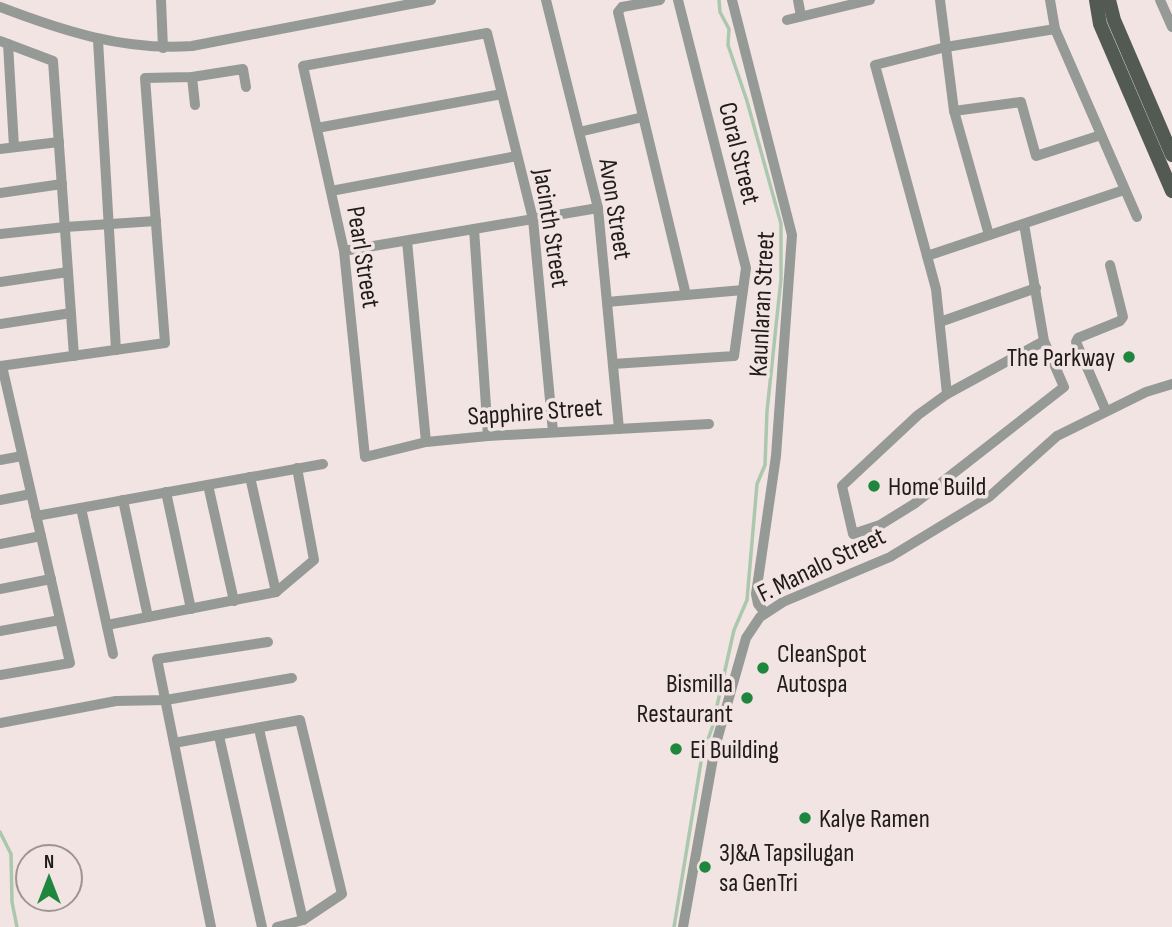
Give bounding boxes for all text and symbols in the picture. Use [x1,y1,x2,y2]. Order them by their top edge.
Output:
street label: Coral Street [711,99,766,208]
street label: Avon Street [591,156,638,262]
street label: Jacinth Street [526,166,575,290]
street label: Pearl Street [339,204,386,310]
street label: Kaunlaran Street [743,230,782,378]
place label: The Parkway [1007,343,1115,374]
marker: The Parkway [1121,349,1137,365]
street label: Sapphire Street [467,392,604,433]
place label: Home Build [888,472,986,503]
marker: Home Build [866,478,882,494]
street label: F. Manalo Street [753,521,891,610]
place label: CleanSpot Autospa [776,639,867,700]
marker: CleanSpot Autospa [755,660,771,676]
place label: Bismilla Restaurant [637,669,733,730]
marker: Bismilla Restaurant [739,690,755,706]
place label: Ei Building [690,735,779,766]
marker: Ei Building [668,741,684,757]
place label: Kalye Ramen [819,804,930,835]
marker: Kalye Ramen [797,810,813,826]
place label: 3J&A Tapsilugan sa GenTri [719,838,854,899]
north arrow [14,843,84,913]
text: N [44,851,54,874]
marker: 3J&A Tapsilugan sa GenTri [697,859,713,875]

